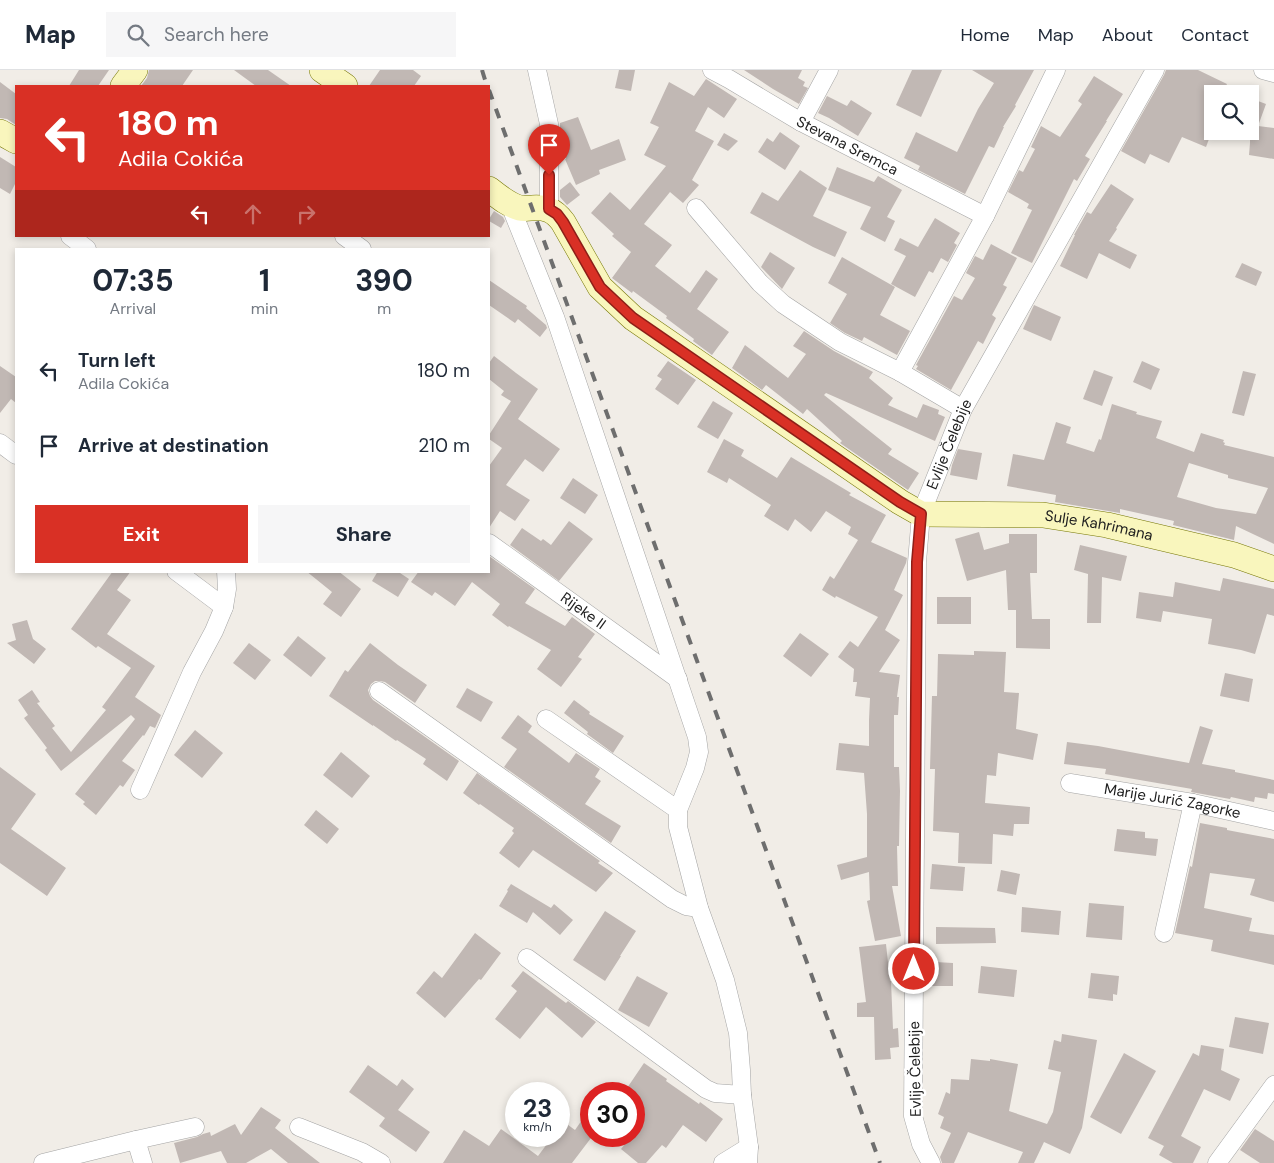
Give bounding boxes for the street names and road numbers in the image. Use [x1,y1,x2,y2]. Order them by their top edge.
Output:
street label: Stevana Sremca [793,111,902,180]
street label: Evlije Čelebije [922,395,977,492]
street label: Sulje Kahrimana [1044,505,1155,546]
street label: Rijeke II [556,588,610,634]
street label: Marije Jurić Zagorke [1103,779,1243,823]
street label: Evlije Čelebije [904,1021,926,1117]

